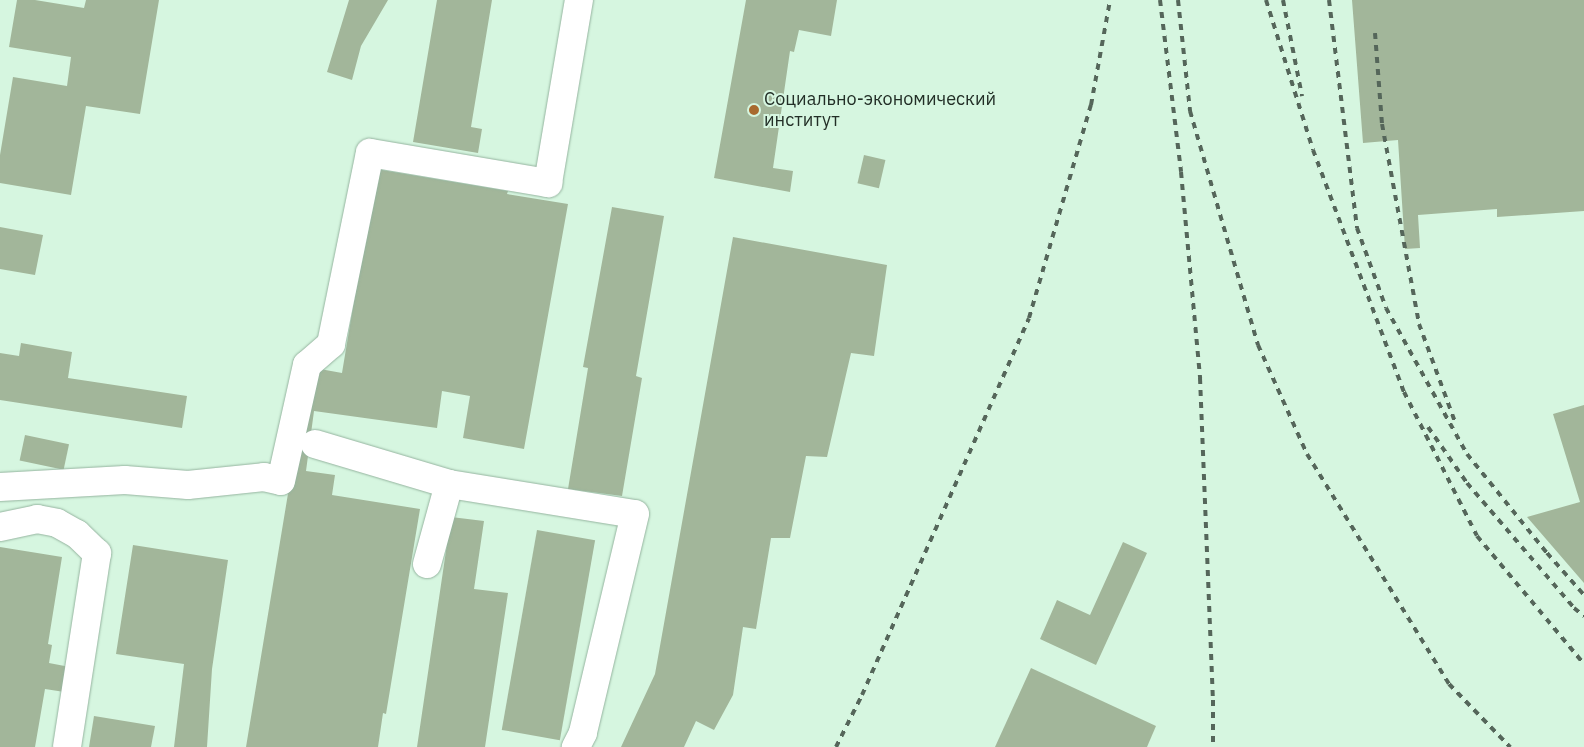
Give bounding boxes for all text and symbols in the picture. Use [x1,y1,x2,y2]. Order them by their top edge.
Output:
place label: Социально-экономический институт [764,89,996,132]
marker: Социально-экономический институт [748,104,760,116]

